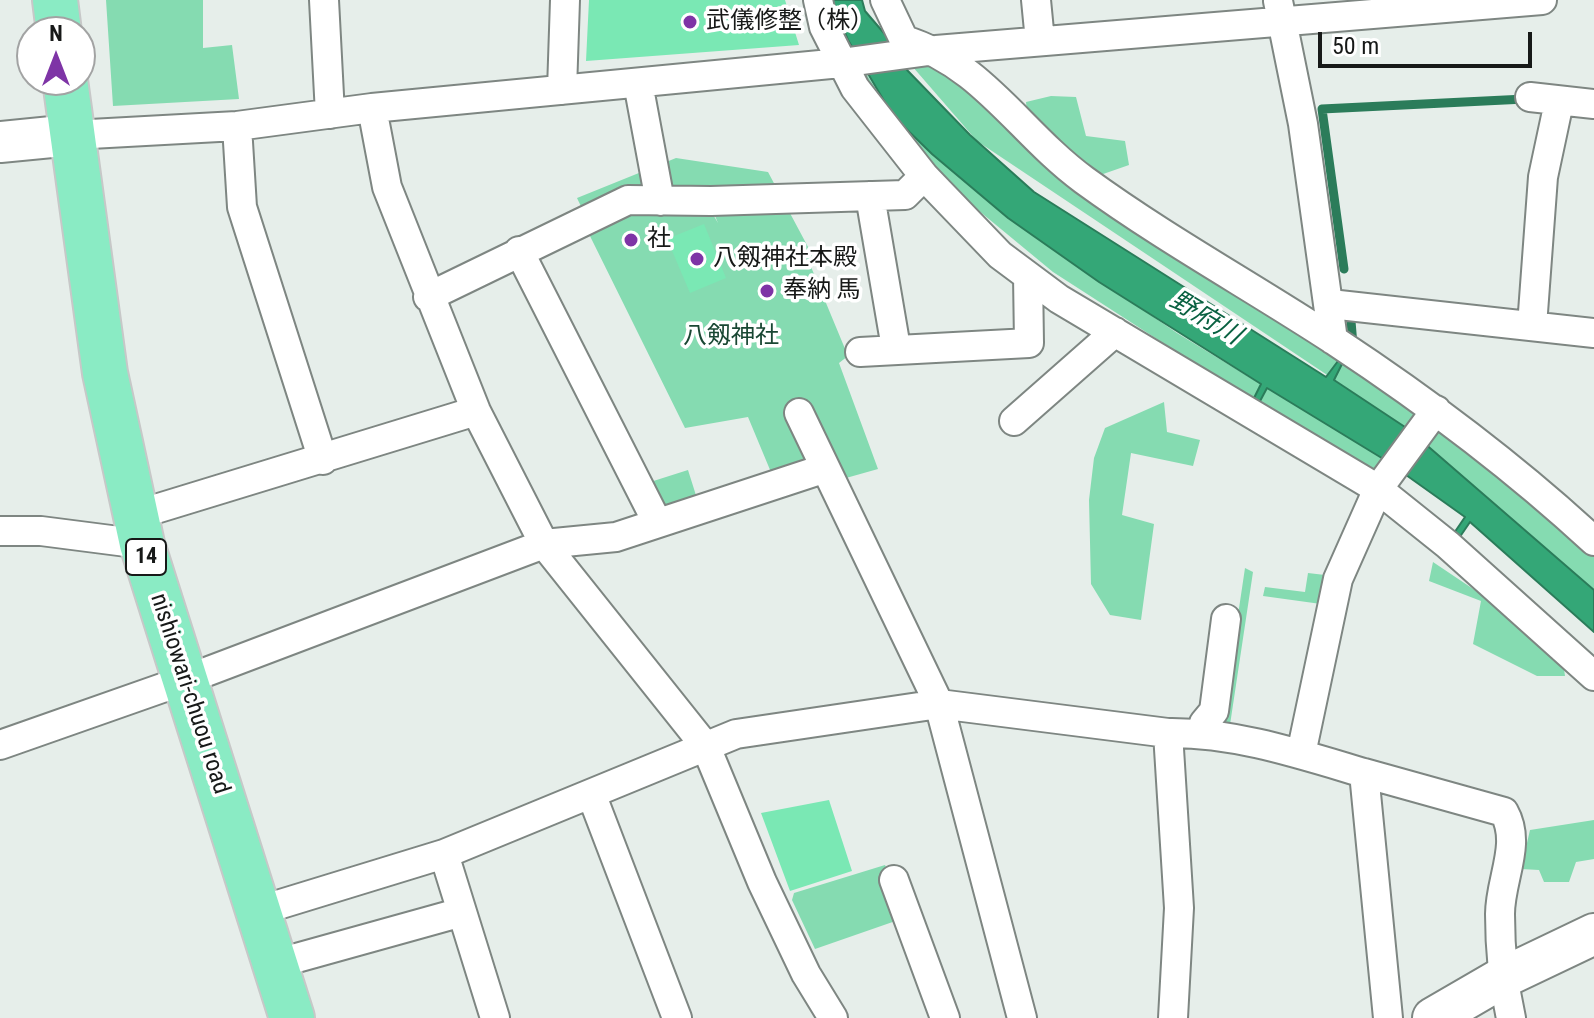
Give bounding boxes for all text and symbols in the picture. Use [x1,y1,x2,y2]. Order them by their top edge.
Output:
place label: 武儀修整（株） [706,8,874,36]
marker: 武儀修整（株） [681,13,699,31]
north arrow [16,16,96,96]
scale bar [1322,16,1536,66]
text: N [49,21,63,46]
text: 50 m [1332,32,1379,60]
place label: 社 [647,226,671,254]
marker: 社 [622,231,640,249]
place label: 八剱神社本殿 [713,245,857,273]
marker: 八剱神社本殿 [688,250,706,268]
place label: 奉納 馬 [783,277,861,305]
marker: 奉納 馬 [758,282,776,300]
water label: 野府川 [1164,286,1246,352]
park label: 八剱神社 [683,323,779,351]
road number: 14 [126,539,166,575]
street label: nishiowari-chuou road [143,590,235,798]

